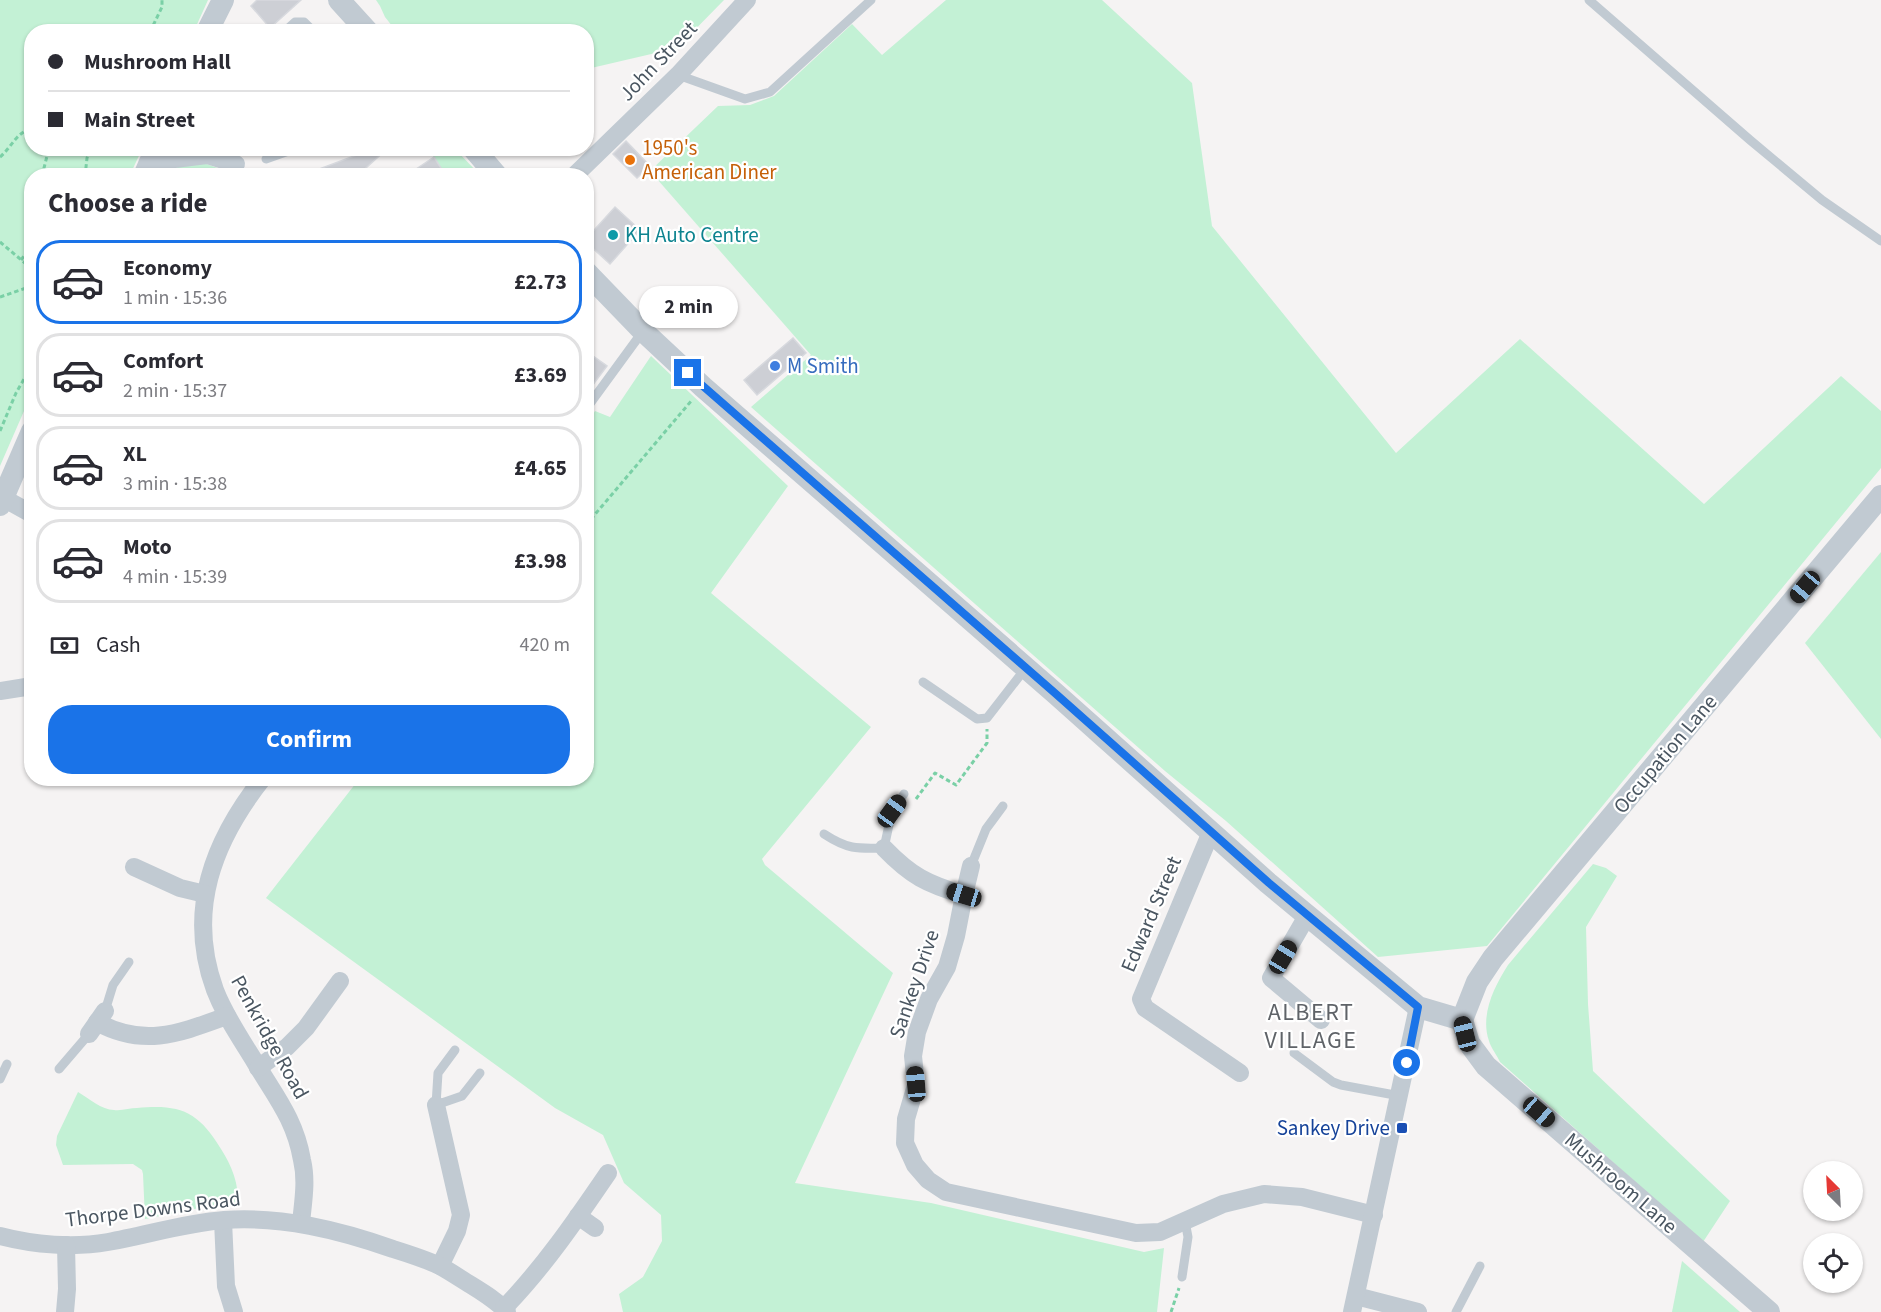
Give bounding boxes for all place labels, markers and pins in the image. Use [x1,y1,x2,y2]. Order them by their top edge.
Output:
place label: 1950's American Diner [642,133,777,187]
marker: 1950's American Diner [623,153,637,167]
place label: KH Auto Centre [625,220,759,250]
marker: KH Auto Centre [606,228,620,242]
place label: M Smith [787,351,859,381]
marker: M Smith [768,359,782,373]
place label: Sankey Drive [1277,1113,1390,1143]
marker: Sankey Drive [1395,1121,1409,1135]

